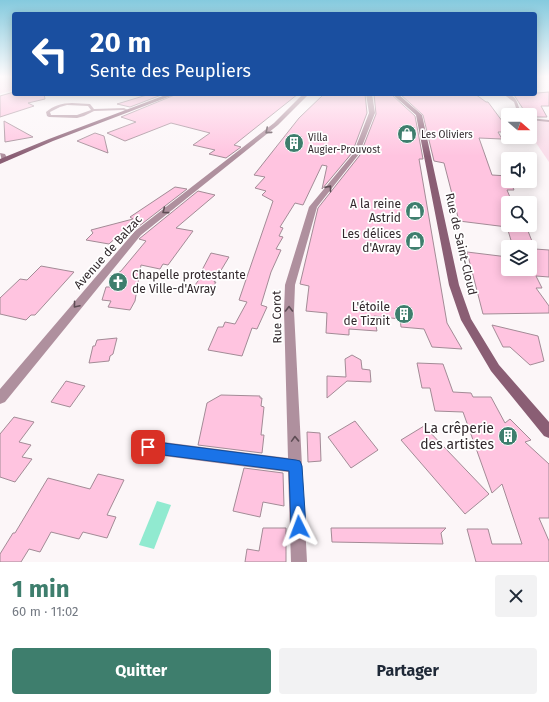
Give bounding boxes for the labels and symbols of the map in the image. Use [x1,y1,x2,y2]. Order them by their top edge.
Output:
north arrow [501,108,537,144]
shop icon: Les Oliviers [396,123,418,145]
one-way arrow [265,126,272,133]
place label: Les Oliviers [421,129,473,141]
building icon: Villa Augier-Prouvost [283,132,305,154]
place label: Villa Augier-Prouvost [308,132,381,156]
one-way arrow [324,186,331,193]
street label: Rue de Saint-Cloud [442,192,480,296]
place label: A la reine Astrid [350,197,401,225]
shop icon: A la reine Astrid [404,200,426,222]
one-way arrow [163,206,170,213]
street label: Avenue de Balzac [71,212,145,292]
place label: Les délices d'Avray [342,227,401,255]
shop icon: Les délices d'Avray [404,230,426,252]
place label: Chapelle protestante de Ville-d'Avray [132,268,246,296]
church icon: Chapelle protestante de Ville-d'Avray [107,271,129,293]
street label: Rue Corot [270,290,284,344]
place label: L'étoile de Tiznit [344,300,391,328]
one-way arrow [74,301,81,308]
building icon: L'étoile de Tiznit [393,303,415,325]
one-way arrow [285,306,293,312]
place label: La crêperie des artistes [420,420,494,453]
building icon: La crêperie des artistes [497,425,519,447]
pin [131,430,165,464]
one-way arrow [290,436,299,442]
position arrow [278,506,320,548]

